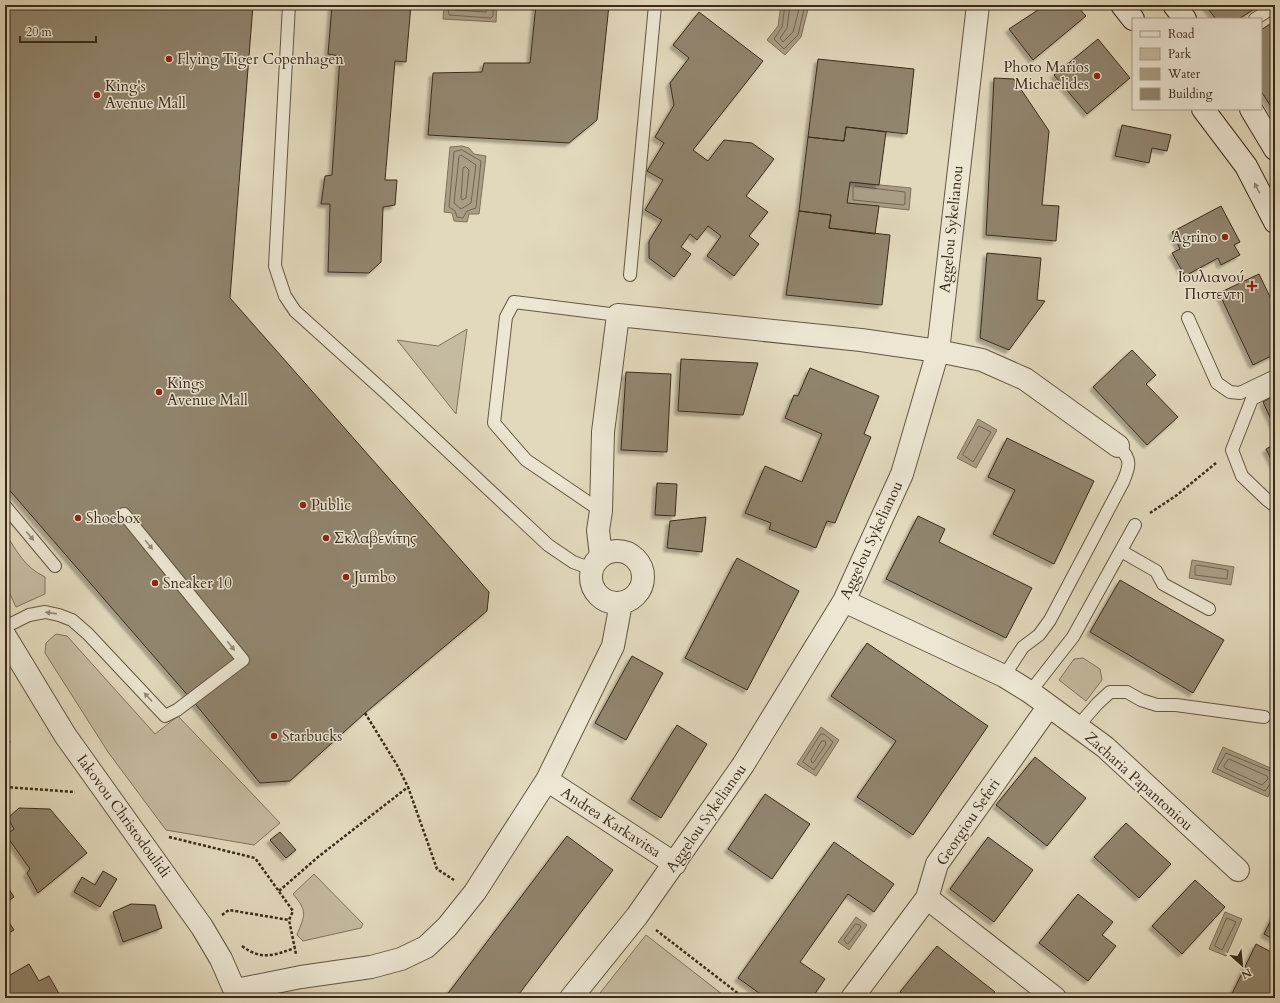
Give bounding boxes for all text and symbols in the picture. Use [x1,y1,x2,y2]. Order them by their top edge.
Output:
scale bar [20,18,96,44]
legend [1132,18,1262,110]
text: 20 m [26,24,53,40]
text: Road [1168,26,1195,42]
text: Park [1168,46,1192,62]
place label: Flying Tiger Copenhagen [177,49,344,69]
marker: Flying Tiger Copenhagen [164,54,174,64]
place label: Photo Marios Michaelides [1003,57,1089,94]
text: Water [1167,66,1201,82]
marker: Photo Marios Michaelides [1092,71,1102,81]
place label: King's Avenue Mall [105,76,186,113]
text: Building [1168,86,1213,102]
marker: King's Avenue Mall [92,90,102,100]
street label: Aggelou Sykelianou [934,164,968,294]
one-way arrow [1254,182,1260,193]
place label: Agrino [1172,227,1217,247]
marker: Agrino [1220,232,1230,242]
place label: Ιουλιανού Πιστεντη [1178,267,1244,304]
marker: Ιουλιανού Πιστεντη [1247,281,1257,291]
place label: Kings Avenue Mall [167,373,248,410]
marker: Kings Avenue Mall [154,387,164,397]
street label: Aggelou Sykelianou [835,478,907,602]
place label: Public [311,495,351,515]
marker: Public [298,500,308,510]
place label: Shoebox [86,508,141,528]
marker: Shoebox [73,513,83,523]
place label: Σκλαβενίτης [334,528,417,548]
one-way arrow [25,531,34,541]
marker: Σκλαβενίτης [321,533,331,543]
one-way arrow [145,539,153,550]
place label: Jumbo [352,567,396,587]
marker: Jumbo [341,572,351,582]
place label: Sneaker 10 [163,573,232,593]
marker: Sneaker 10 [150,578,160,588]
one-way arrow [45,610,57,616]
one-way arrow [227,640,236,651]
one-way arrow [143,692,153,702]
place label: Starbucks [282,726,342,746]
street label: Zacharia Papantoniou [1081,727,1197,835]
marker: Starbucks [269,731,279,741]
street label: Iakovou Christodoulidi [73,750,175,882]
street label: Aggelou Sykelianou [661,760,751,876]
street label: Georgiou Seferi [932,775,1004,869]
street label: Andrea Karkavitsa [557,782,665,862]
north arrow [1222,945,1262,985]
text: N [1238,965,1254,983]

